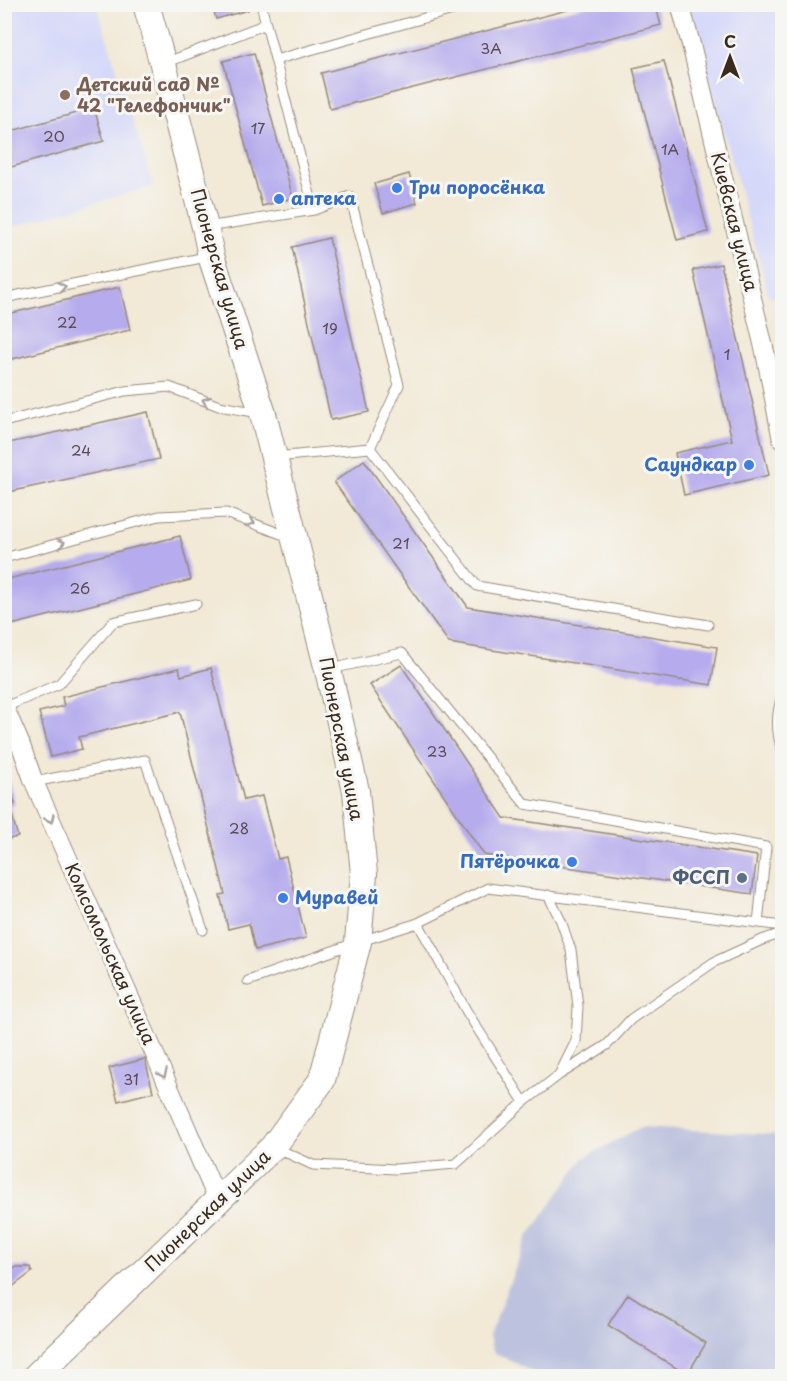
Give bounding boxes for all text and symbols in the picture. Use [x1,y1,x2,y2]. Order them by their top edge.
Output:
north arrow [700,27,760,87]
text: С [724,29,736,53]
house number: 3А [480,36,502,59]
place label: Детский сад № 42 "Телефончик" [76,70,231,118]
marker: Детский сад № 42 "Телефончик" [58,88,72,102]
house number: 17 [251,116,265,139]
house number: 20 [43,124,65,147]
house number: 1А [661,137,679,160]
street label: Киевская улица [705,149,766,295]
place label: Три поросёнка [409,173,545,200]
marker: Три поросёнка [390,181,404,195]
place label: аптека [291,184,356,211]
street label: Пионерская улица [185,185,256,353]
marker: аптека [272,192,286,206]
one-way arrow [57,281,67,294]
house number: 22 [57,310,77,333]
house number: 19 [322,316,338,339]
house number: 1 [724,342,730,365]
one-way arrow [201,396,212,408]
house number: 24 [71,438,91,461]
place label: Саундкар [644,450,737,477]
marker: Саундкар [742,458,756,472]
one-way arrow [245,515,256,528]
house number: 21 [392,531,410,554]
one-way arrow [55,538,66,550]
house number: 26 [70,576,90,599]
street label: Пионерская улица [313,655,372,823]
house number: 23 [427,739,447,762]
one-way arrow [43,812,55,823]
house number: 28 [229,816,249,839]
place label: Пятёрочка [460,847,560,874]
marker: Пятёрочка [565,855,579,869]
street label: Комсомольская улица [59,858,164,1049]
place label: ФССП [672,863,730,890]
marker: ФССП [735,871,749,885]
place label: Муравей [295,883,378,910]
marker: Муравей [276,891,290,905]
house number: 31 [123,1067,139,1090]
one-way arrow [156,1068,168,1079]
street label: Пионерская улица [138,1142,276,1277]

